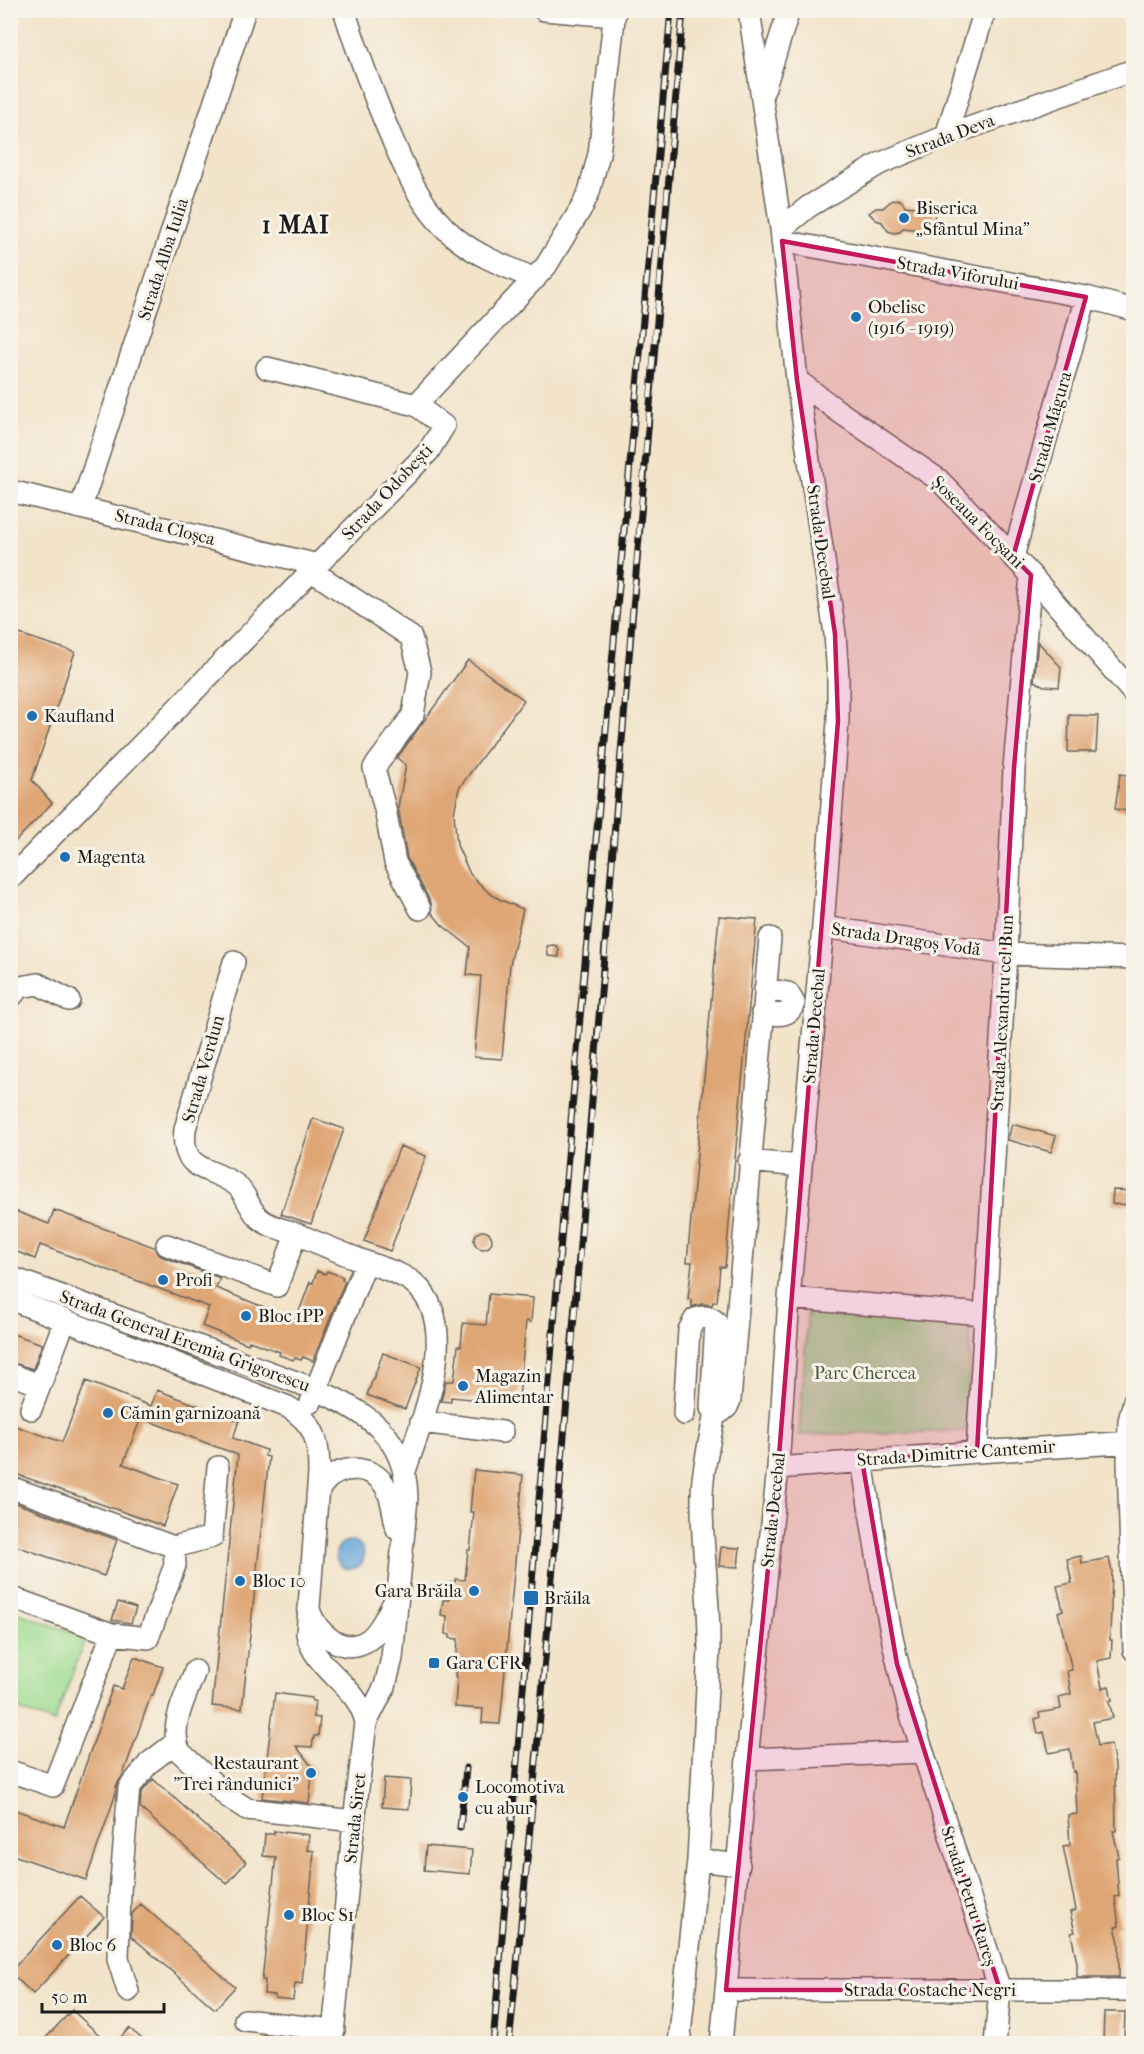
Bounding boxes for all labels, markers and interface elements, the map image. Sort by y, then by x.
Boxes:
street label: Strada Deva [903,110,998,163]
street label: Strada Alba Iulia [134,195,193,323]
place label: Biserica „Sfântul Mina" [916,198,1030,240]
district label: 1 MAI [262,211,330,239]
marker: Biserica „Sfântul Mina" [897,211,911,225]
street label: Strada Viforului [895,252,1021,295]
place label: Obelisc (1916 - 1919) [868,297,954,339]
marker: Obelisc (1916 - 1919) [849,310,863,324]
street label: Strada Măgura [1025,369,1077,485]
street label: Strada Odobești [338,440,438,545]
street label: Șoseaua Focșani [927,472,1029,573]
street label: Strada Decebal [802,483,839,601]
street label: Strada Cloșca [113,505,218,550]
place label: Kaufland [44,706,115,727]
marker: Kaufland [25,709,39,723]
place label: Magenta [77,847,146,868]
marker: Magenta [58,850,72,864]
street label: Strada Alexandru cel Bun [987,914,1018,1112]
street label: Strada Dragoș Vodă [830,919,983,960]
street label: Strada Decebal [799,967,830,1085]
street label: Strada Verdun [178,1012,229,1125]
place label: Profi [175,1270,213,1291]
marker: Profi [156,1273,170,1287]
street label: Strada General Eremia Grigorescu [57,1286,313,1397]
place label: Bloc 1PP [258,1306,324,1327]
marker: Bloc 1PP [239,1309,253,1323]
park label: Parc Chercea [814,1363,917,1384]
place label: Magazin Alimentar [474,1366,554,1408]
marker: Magazin Alimentar [456,1379,470,1393]
place label: Cămin garnizoană [120,1403,261,1424]
marker: Cămin garnizoană [101,1406,115,1420]
street label: Strada Dimitrie Cantemir [856,1436,1056,1471]
street label: Strada Decebal [757,1451,790,1569]
place label: Bloc 10 [252,1571,306,1592]
marker: Bloc 10 [233,1574,247,1588]
place label: Gara Brăila [375,1581,463,1602]
marker: Gara Brăila [467,1584,481,1598]
place label: Brăila [544,1588,591,1609]
marker: Brăila [522,1589,540,1607]
place label: Gara CFR [446,1653,523,1674]
marker: Gara CFR [427,1656,441,1670]
place label: Restaurant "Trei rândunici" [173,1753,300,1795]
marker: Restaurant "Trei rândunici" [304,1766,318,1780]
street label: Strada Siret [340,1771,371,1864]
place label: Locomotiva cu abur [475,1777,565,1819]
marker: Locomotiva cu abur [456,1790,470,1804]
street label: Strada Petru Rareș [936,1823,1001,1969]
place label: Bloc S1 [301,1905,354,1926]
marker: Bloc S1 [282,1908,296,1922]
place label: Bloc 6 [69,1935,116,1956]
marker: Bloc 6 [50,1938,64,1952]
scale bar [42,1976,164,2014]
street label: Strada Costache Negri [844,1980,1017,2001]
text: 50 m [51,1987,88,2008]

